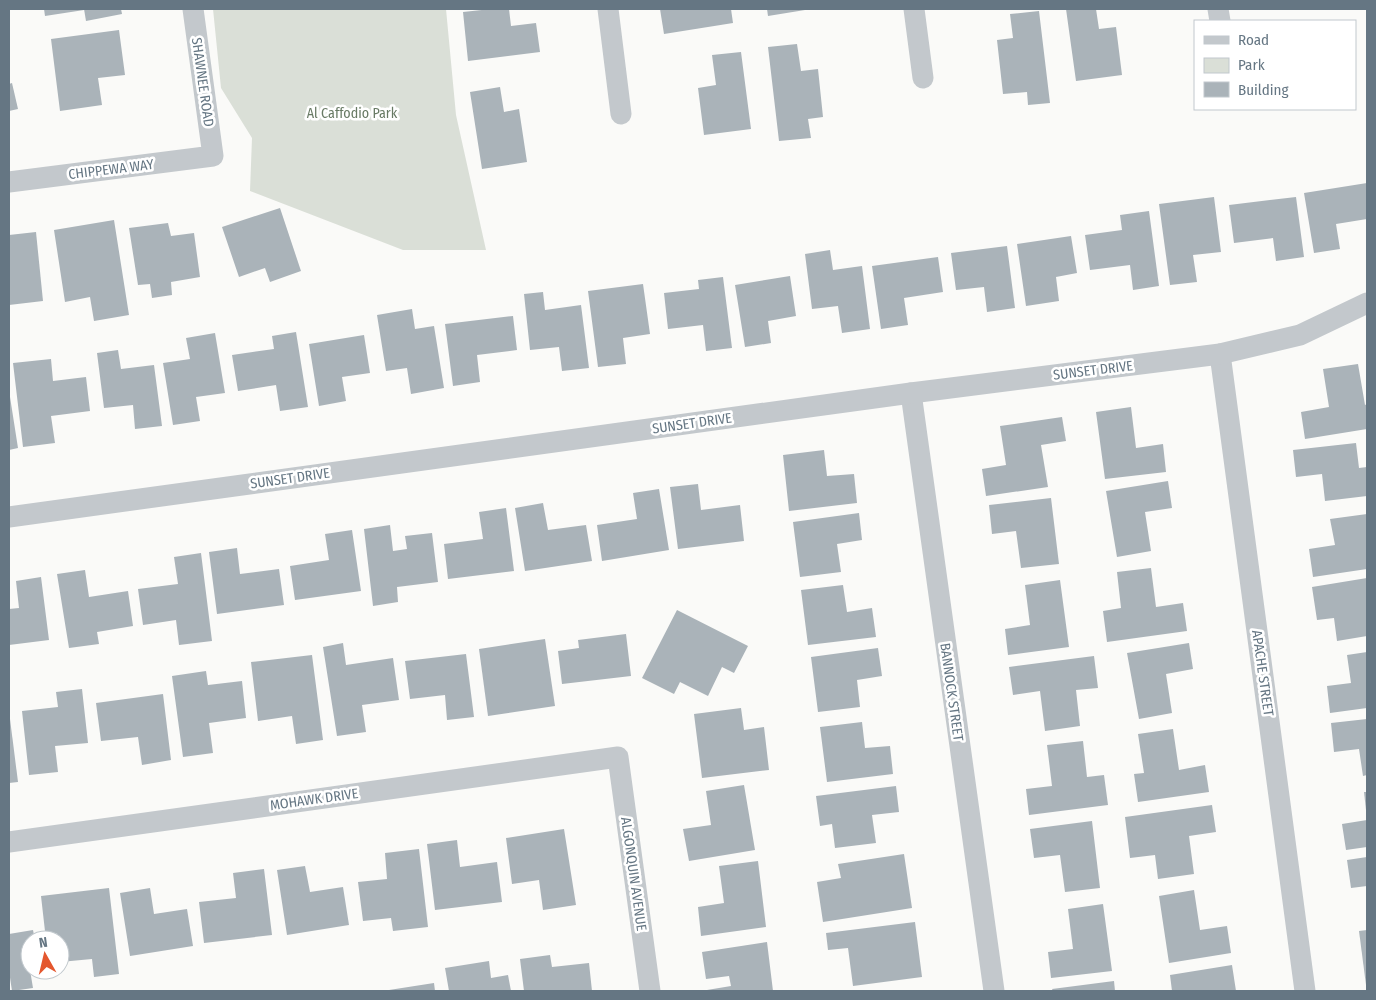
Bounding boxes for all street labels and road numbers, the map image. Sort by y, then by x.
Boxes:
street label: SHAWNEE ROAD [188,36,217,128]
street label: CHIPPEWA WAY [67,156,155,183]
street label: SUNSET DRIVE [1052,357,1134,384]
street label: SUNSET DRIVE [651,409,733,437]
street label: SUNSET DRIVE [249,464,331,492]
street label: APACHE STREET [1248,629,1277,718]
street label: BANNOCK STREET [936,642,967,743]
street label: MOHAWK DRIVE [269,785,360,814]
street label: ALGONQUIN AVENUE [617,816,650,933]

